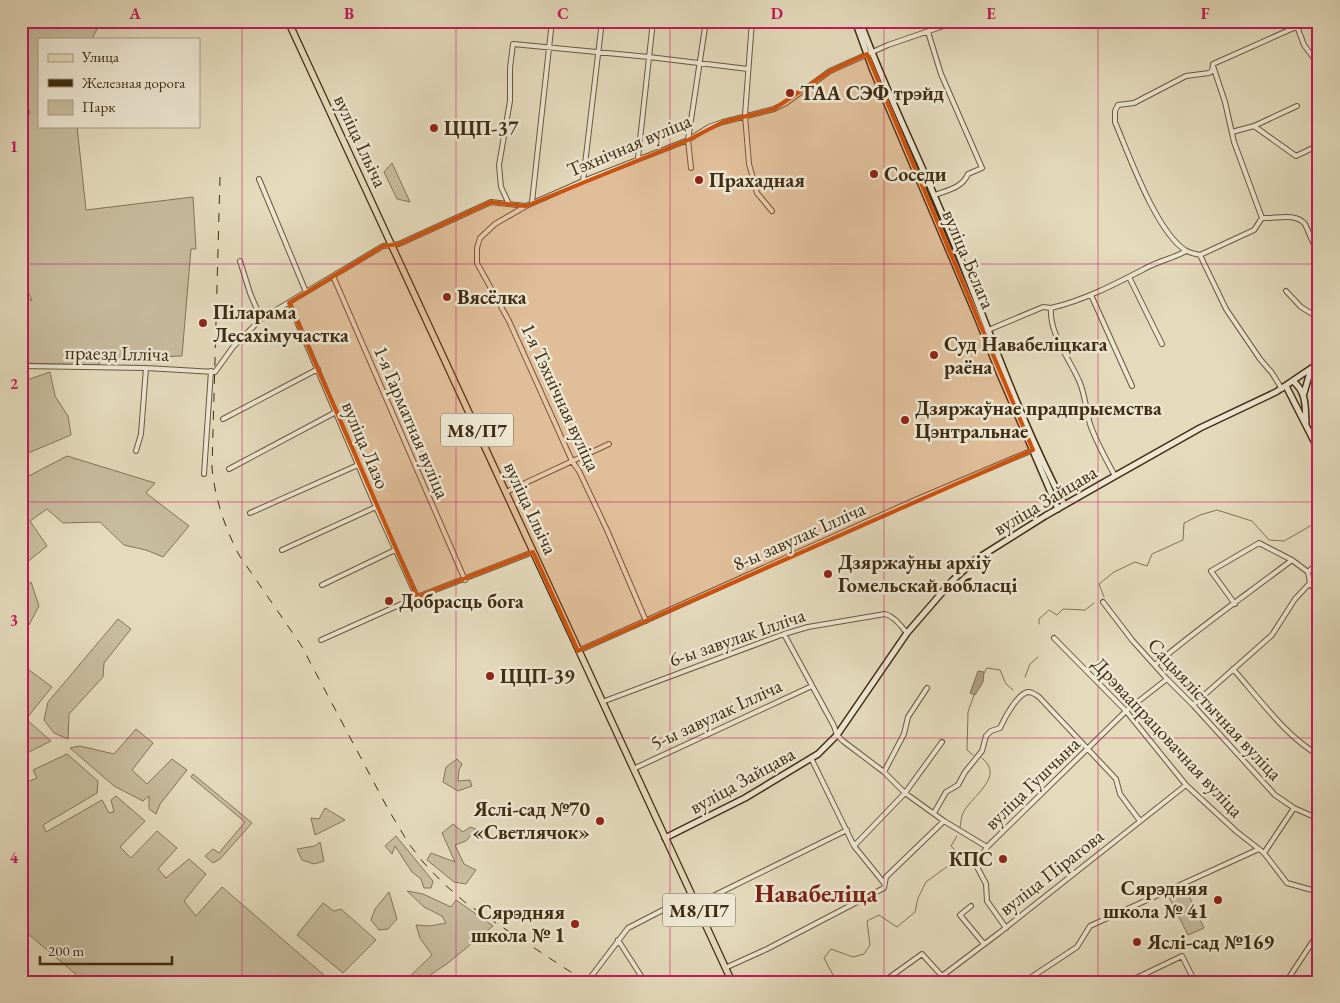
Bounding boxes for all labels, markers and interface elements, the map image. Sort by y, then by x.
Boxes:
text: A [128,3,141,24]
text: B [344,3,354,24]
text: C [557,3,569,24]
text: D [771,3,783,24]
text: E [986,3,996,24]
text: F [1201,3,1210,24]
legend [38,38,200,128]
text: Улица [81,47,119,66]
text: Железная дорога [81,73,185,92]
place label: ТАА СЭФ трэйд [800,80,945,106]
marker: ТАА СЭФ трэйд [784,87,796,99]
street label: вуліца Ільіча [328,90,394,192]
text: Парк [82,97,115,116]
street label: Тэхнічная вуліца [563,107,695,183]
place label: ЦЦП-37 [444,115,519,141]
marker: ЦЦП-37 [428,122,440,134]
text: 1 [10,136,18,157]
place label: Соседи [884,161,947,187]
place label: Прахадная [709,167,805,193]
marker: Соседи [868,168,880,180]
marker: Прахадная [693,174,705,186]
street label: вуліца Белага [936,205,1002,313]
place label: Вясёлка [457,284,527,310]
marker: Вясёлка [441,291,453,303]
place label: Піларама Лесахімучастка [213,299,349,348]
marker: Піларама Лесахімучастка [197,317,209,329]
street label: 1-я Тэхнічная вуліца [515,319,607,475]
place label: Суд Навабеліцкага раёна [944,331,1108,380]
street label: праезд Ілліча [65,339,169,367]
street label: 1-я Гарматная вуліца [368,342,456,502]
marker: Суд Навабеліцкага раёна [928,349,940,361]
text: 2 [10,373,19,394]
place label: Дзяржаўнае прадпрыемства Цэнтральнае [915,395,1162,444]
street label: вуліца Лазо [336,397,396,493]
road number: М8/П7 [441,414,513,446]
marker: Дзяржаўнае прадпрыемства Цэнтральнае [899,414,911,426]
street label: вуліца Ільіча [498,457,564,559]
street label: вуліца Зайцава [988,459,1102,541]
street label: 8-ы завулак Ілліча [729,495,869,577]
place label: Дзяржаўны архіў Гомельскай вобласці [838,549,1018,598]
marker: Дзяржаўны архіў Гомельскай вобласці [822,568,834,580]
place label: Добрасць бога [399,588,524,614]
marker: Добрасць бога [383,595,395,607]
street label: 6-ы завулак Ілліча [665,602,809,672]
text: 3 [10,610,18,631]
street label: Сацыялістычная вуліца [1142,632,1288,786]
street label: Дрэваапрацовачная вуліца [1087,651,1249,823]
place label: ЦЦП-39 [500,663,575,689]
marker: ЦЦП-39 [484,670,496,682]
street label: 5-ы завулак Ілліча [646,672,786,756]
street label: вуліца Гушчына [979,731,1085,835]
street label: вуліца Зайцава [685,740,799,820]
place label: Яслі-сад №70 «Светлячок» [472,796,590,845]
marker: Яслі-сад №70 «Светлячок» [594,815,606,827]
street label: вуліца Пірагова [993,823,1109,921]
place label: КПС [949,846,993,872]
text: 4 [10,847,19,868]
marker: КПС [997,853,1009,865]
place label: Сярэдняя школа № 41 [1103,875,1208,924]
district label: Навабеліца [754,877,879,909]
road number: М8/П7 [663,894,735,926]
marker: Сярэдняя школа № 41 [1212,894,1224,906]
place label: Сярэдняя школа № 1 [471,899,565,948]
marker: Сярэдняя школа № 1 [569,918,581,930]
place label: Яслі-сад №169 [1146,929,1274,955]
scale bar [40,933,172,965]
marker: Яслі-сад №169 [1131,936,1143,948]
text: 200 m [48,941,85,960]

